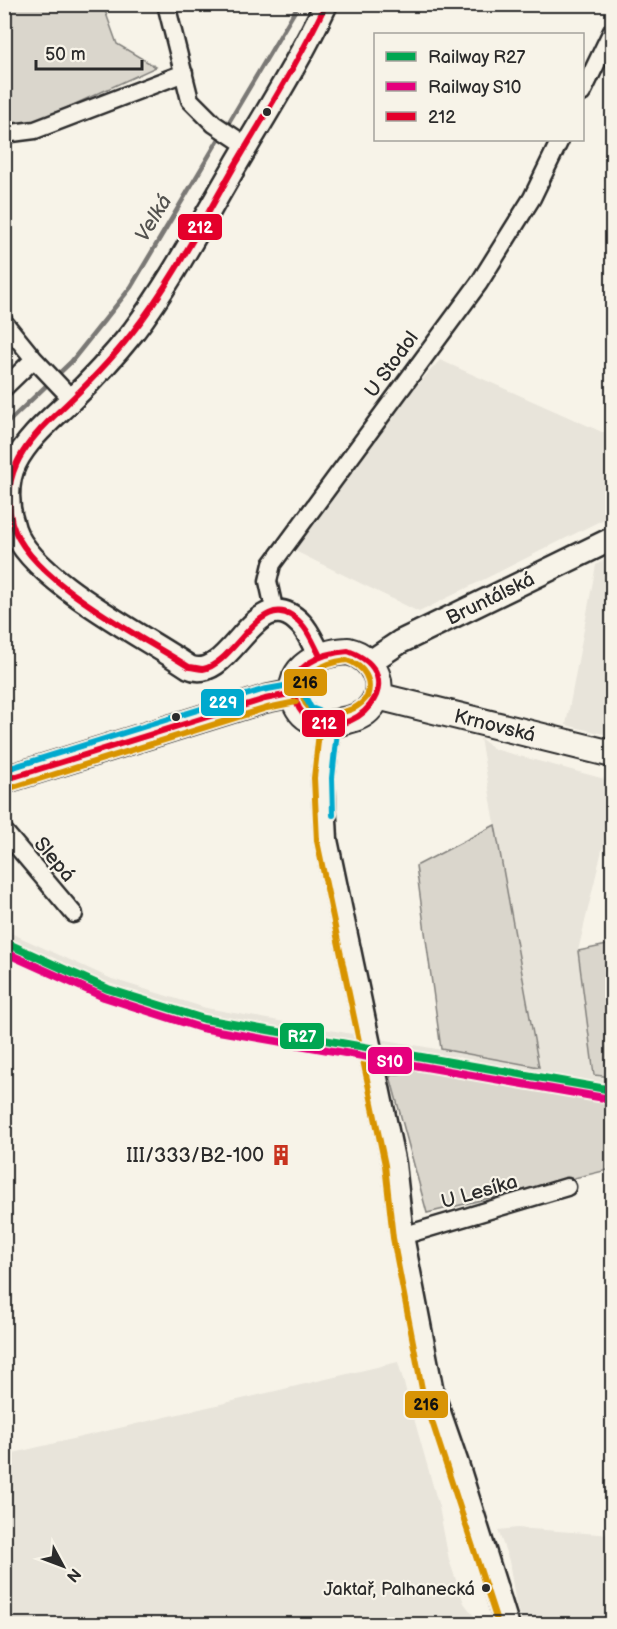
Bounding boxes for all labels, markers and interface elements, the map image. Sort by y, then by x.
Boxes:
scale bar [36,33,142,71]
legend [374,33,584,141]
text: 50 m [45,44,86,65]
text: Railway R27 [428,47,526,68]
text: Railway S10 [428,77,521,98]
unlabelled marker [261,106,273,118]
text: 212 [428,107,456,128]
water label: Velká [130,190,177,246]
line badge: 212 [177,213,223,241]
text: 212 [187,219,213,238]
street label: U Stodol [360,327,424,402]
street label: Bruntálská [442,567,539,631]
line badge: 216 [283,668,328,697]
text: 216 [292,674,318,693]
line badge: 229 [200,688,245,717]
text: 229 [209,694,237,713]
street label: Krnovská [452,704,538,748]
line badge: 212 [301,709,346,738]
unlabelled marker [170,711,182,723]
text: 212 [311,715,337,734]
street label: Slepá [29,832,80,887]
line badge: R27 [279,1022,325,1050]
text: R27 [288,1028,317,1047]
line badge: S10 [367,1046,413,1075]
text: S10 [377,1053,403,1072]
building icon: III/333/B2-100 [269,1143,293,1167]
place label: III/333/B2-100 [126,1144,264,1168]
street label: U Lesíka [438,1170,520,1214]
line badge: 216 [404,1390,449,1419]
text: 216 [413,1396,439,1415]
north arrow [33,1536,93,1596]
text: N [62,1564,84,1586]
place label: Jaktař, Palhanecká [323,1579,475,1600]
marker: Jaktař, Palhanecká [480,1582,492,1594]

